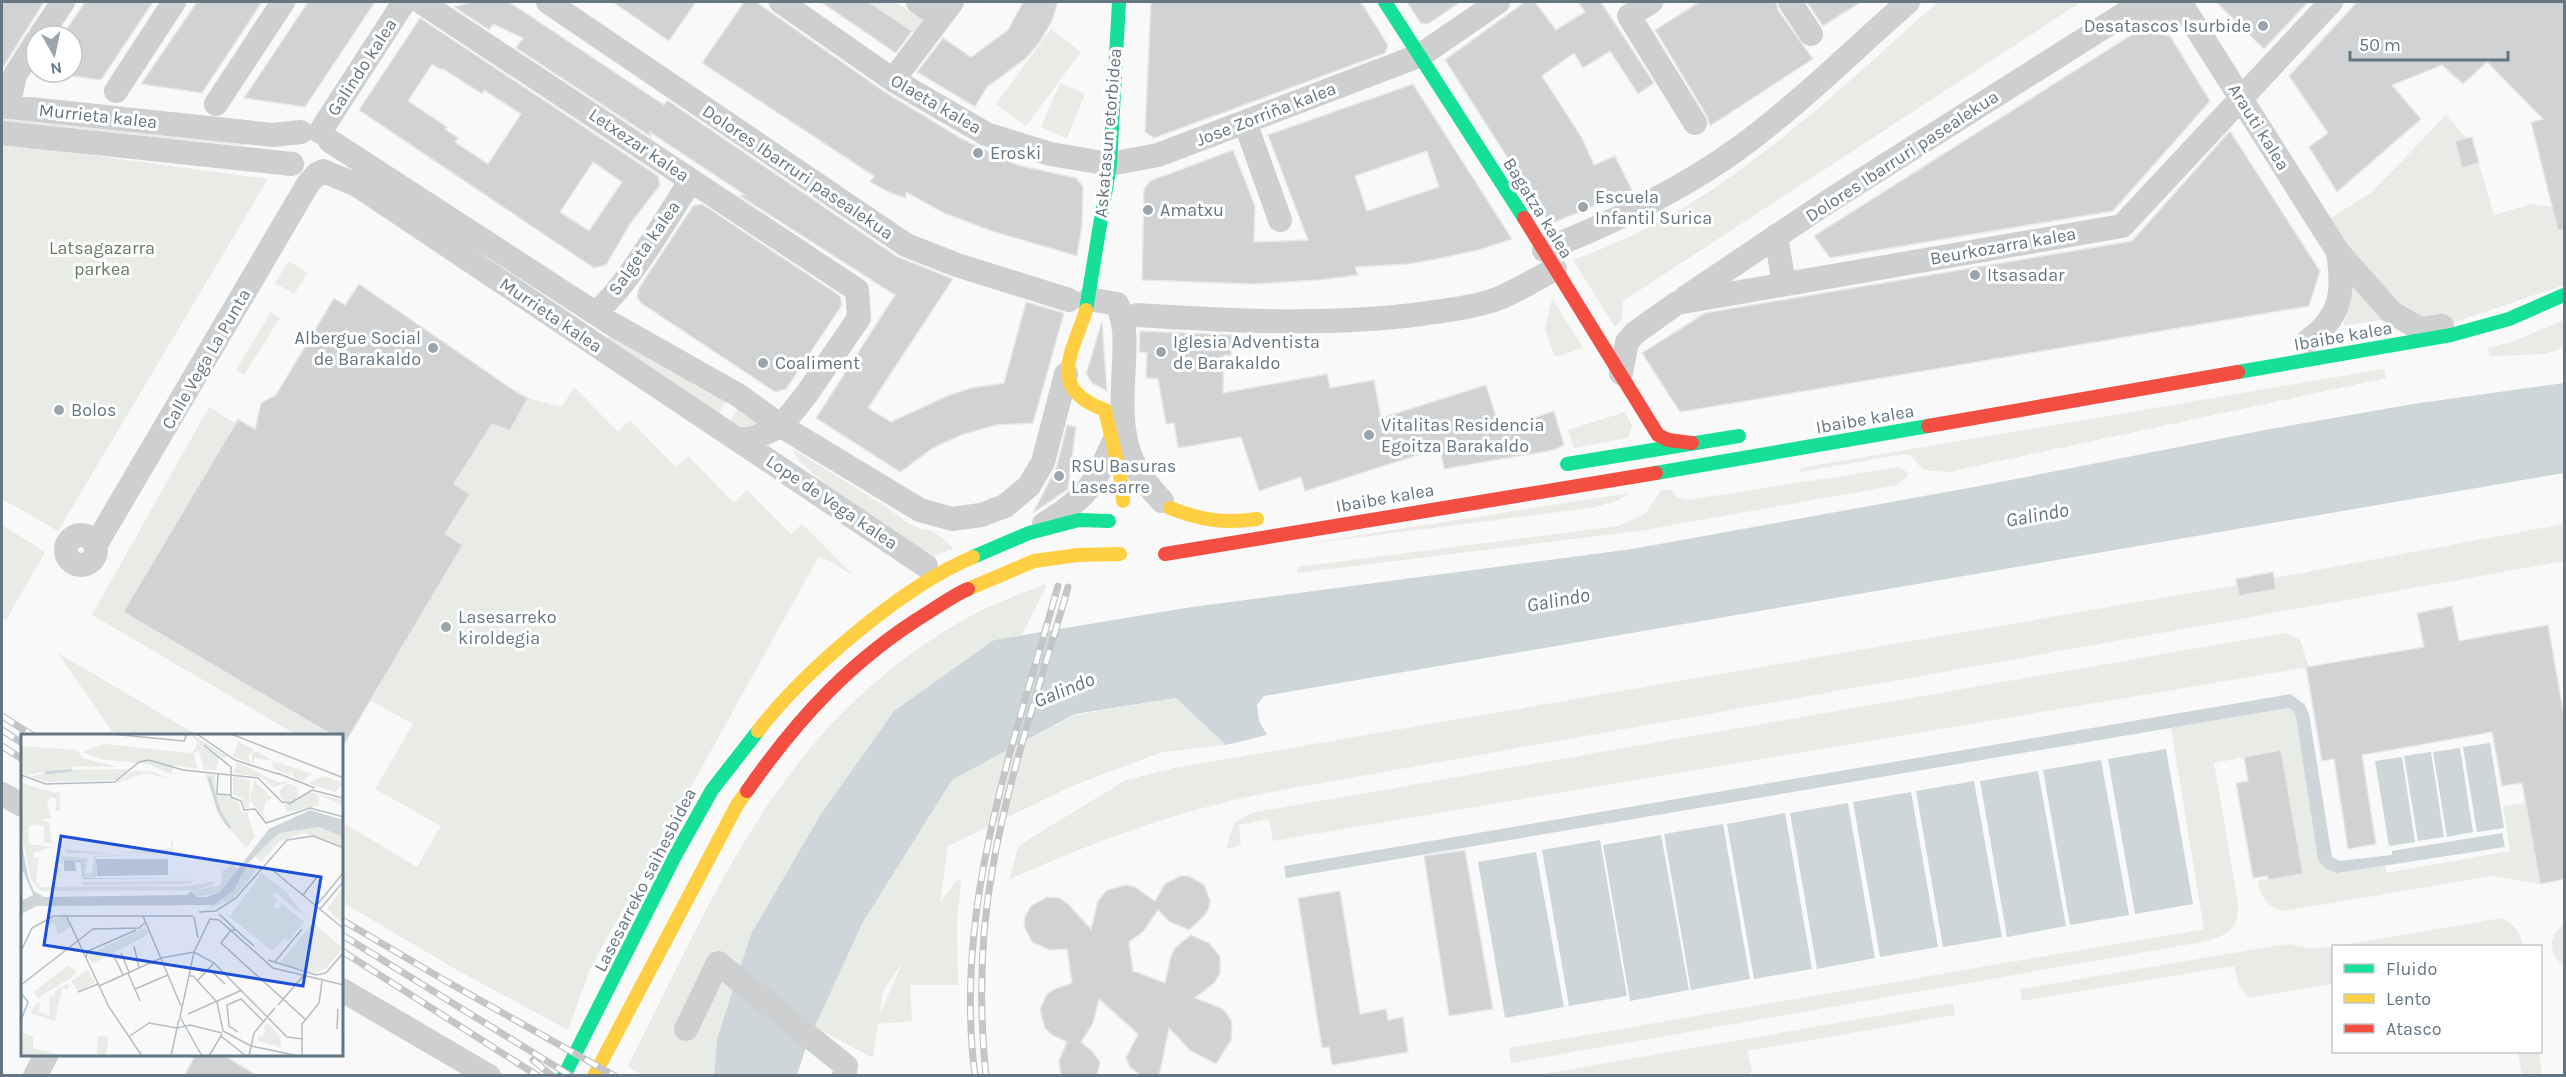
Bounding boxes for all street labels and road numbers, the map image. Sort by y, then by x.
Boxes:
street label: Galindo kalea [322,14,402,120]
street label: Askatasun etorbidea [1090,47,1126,219]
street label: Olaeta kalea [887,69,985,139]
street label: Jose Zorriña kalea [1193,77,1339,151]
street label: Arauti kalea [2224,79,2294,175]
street label: Dolores Ibarruri pasealekua [1801,85,2003,227]
street label: Murrieta kalea [38,99,158,133]
street label: Dolores Ibarruri pasealekua [698,100,898,244]
street label: Letxezar kalea [585,103,693,187]
street label: Bagatza kalea [1498,153,1578,263]
street label: Salgeta kalea [603,196,685,300]
street label: Beurkozarra kalea [1928,222,2078,270]
street label: Murrieta kalea [496,273,606,357]
street label: Calle Vega La Punta [157,285,255,433]
street label: Ibaibe kalea [2292,317,2394,355]
street label: Ibaibe kalea [1814,400,1916,438]
street label: Lope de Vega kalea [762,450,902,554]
street label: Ibaibe kalea [1334,479,1436,517]
street label: Lasesarreko saihesbidea [589,785,701,975]

